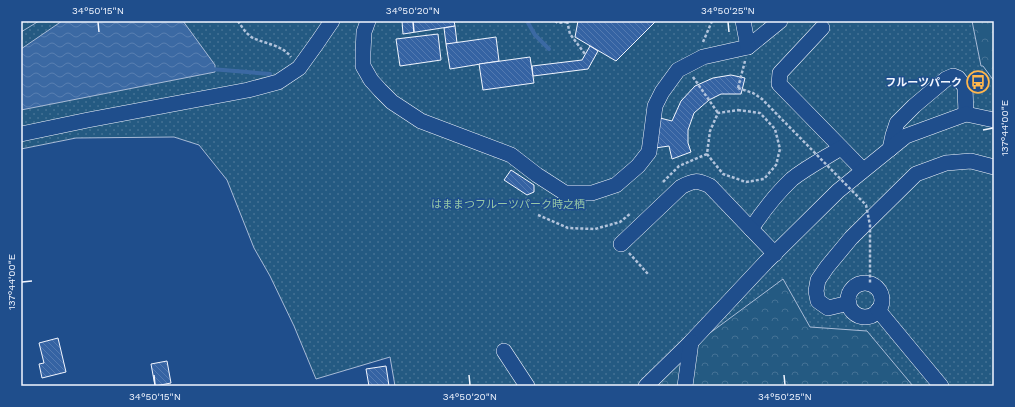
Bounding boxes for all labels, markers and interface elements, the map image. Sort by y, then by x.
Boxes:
text: 34°50'15"N [72,5,124,16]
text: 34°50'20"N [386,5,440,16]
text: 34°50'25"N [701,5,755,16]
bus stop icon: フルーツパーク [965,69,991,95]
place label: フルーツパーク [885,76,962,89]
text: 137°44'00"E [999,100,1010,156]
park label: はままつフルーツパーク時之栖 [431,198,585,211]
text: 137°44'00"E [6,254,17,310]
text: 34°50'15"N [129,391,181,402]
text: 34°50'20"N [443,391,497,402]
text: 34°50'25"N [758,391,812,402]

